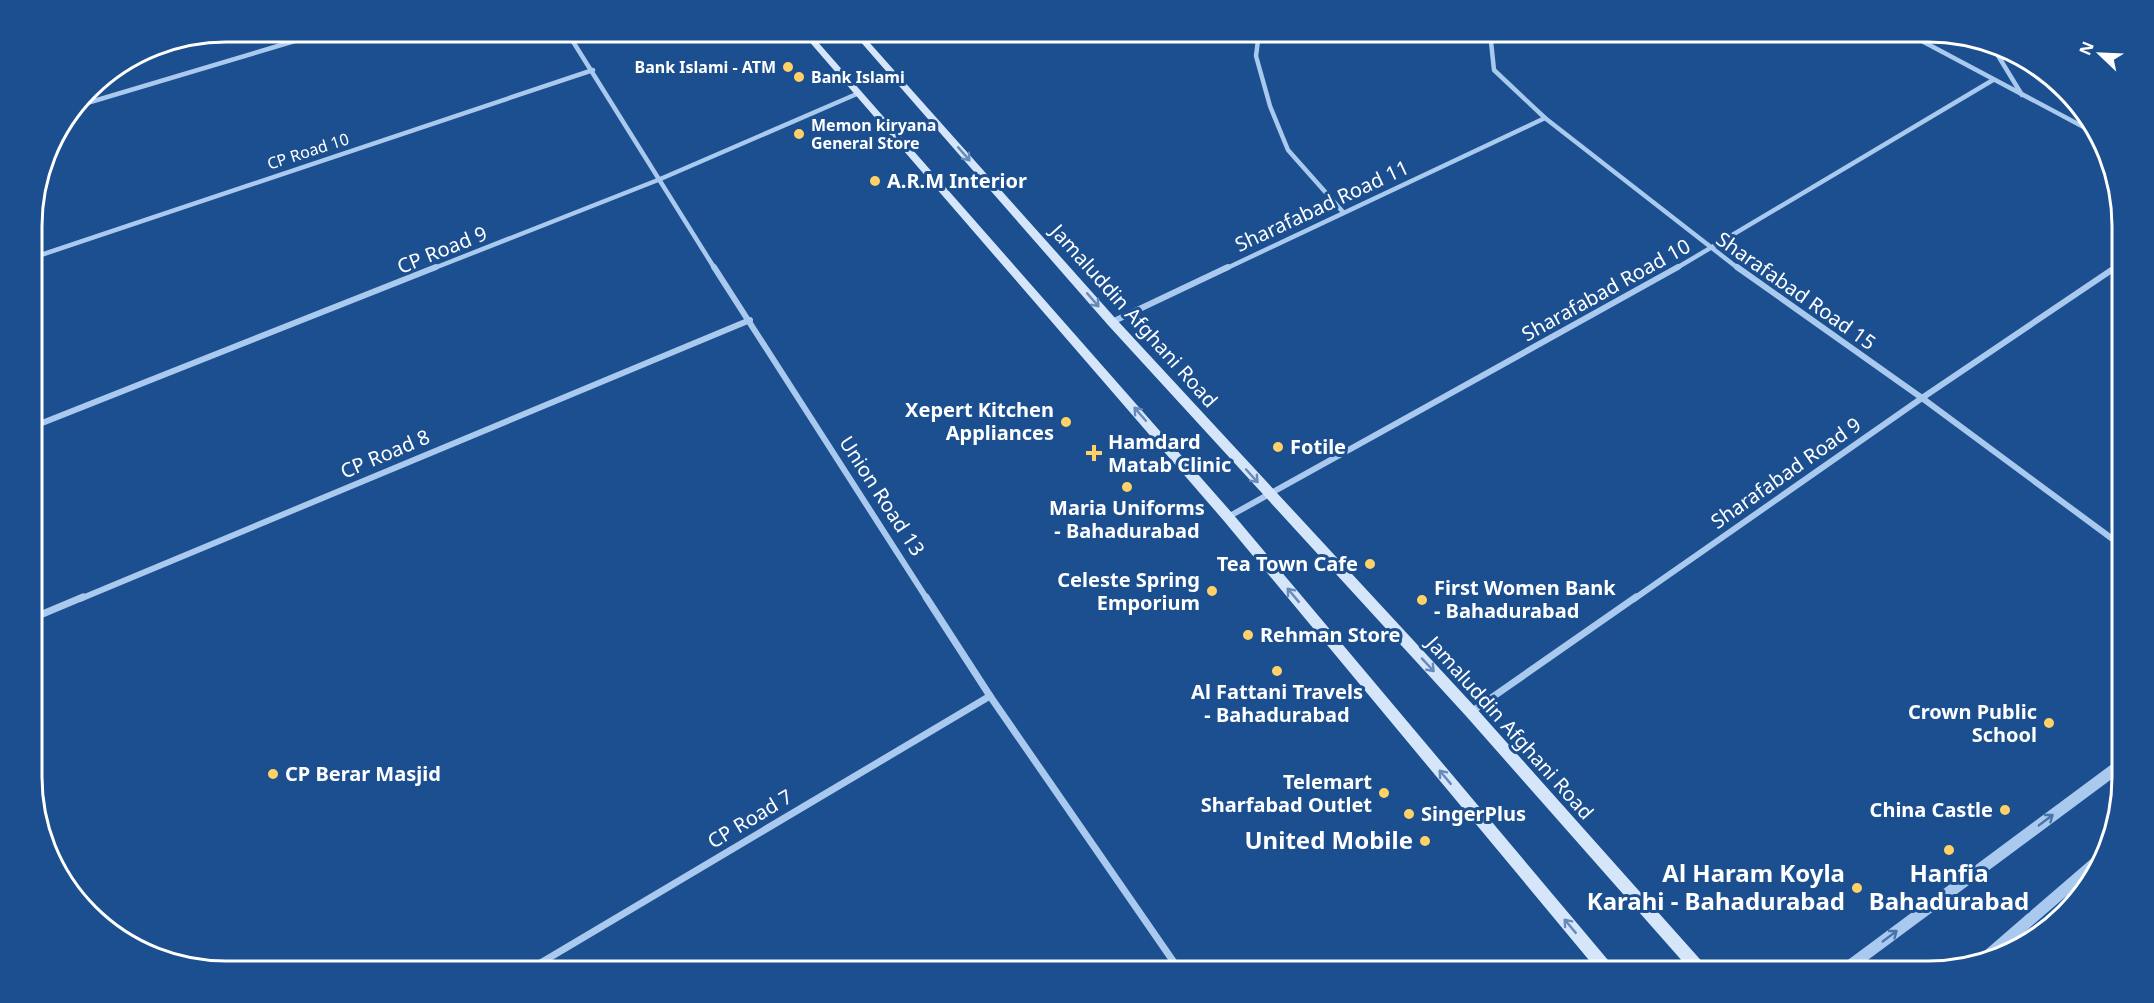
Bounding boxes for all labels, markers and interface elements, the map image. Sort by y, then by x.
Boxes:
north arrow [2070,24,2130,84]
text: N [2074,38,2099,58]
place label: Bank Islami - ATM [635,56,776,78]
marker: Bank Islami - ATM [781,60,795,74]
place label: Bank Islami [811,66,905,88]
marker: Bank Islami [792,70,806,84]
place label: Memon kiryana General Store [811,114,936,154]
street label: CP Road 10 [264,127,352,175]
marker: Memon kiryana General Store [792,127,806,141]
one-way arrow [957,146,971,161]
street label: Sharafabad Road 11 [1230,153,1413,258]
place label: A.R.M Interior [887,167,1027,194]
marker: A.R.M Interior [868,174,882,188]
street label: Jamaluddin Afghani Road [1043,217,1224,413]
street label: CP Road 9 [393,219,491,280]
street label: Sharafabad Road 15 [1711,225,1881,356]
street label: Sharafabad Road 10 [1517,232,1695,347]
one-way arrow [1086,292,1100,307]
place label: Xepert Kitchen Appliances [905,396,1054,446]
one-way arrow [1133,407,1147,422]
street label: Sharafabad Road 9 [1705,411,1866,535]
marker: Xepert Kitchen Appliances [1059,415,1073,429]
street label: CP Road 8 [336,423,434,484]
place label: Hamdard Matab Clinic [1108,428,1231,478]
street label: Union Road 13 [834,431,931,561]
place label: Fotile [1290,433,1346,460]
marker: Fotile [1271,440,1285,454]
marker: Hamdard Matab Clinic [1085,444,1103,462]
one-way arrow [1245,468,1259,483]
marker: Maria Uniforms - Bahadurabad [1120,480,1134,494]
place label: Maria Uniforms - Bahadurabad [1049,494,1205,544]
place label: Tea Town Cafe [1217,550,1358,577]
marker: Tea Town Cafe [1363,557,1377,571]
place label: Celeste Spring Emporium [1057,566,1200,616]
place label: First Women Bank - Bahadurabad [1434,574,1616,624]
marker: Celeste Spring Emporium [1205,584,1219,598]
one-way arrow [1287,587,1300,603]
marker: First Women Bank - Bahadurabad [1415,593,1429,607]
place label: Rehman Store [1260,621,1400,648]
marker: Rehman Store [1241,628,1255,642]
street label: Jamaluddin Afghani Road [1419,629,1600,825]
one-way arrow [1421,657,1435,672]
marker: Al Fattani Travels - Bahadurabad [1270,664,1284,678]
place label: Al Fattani Travels - Bahadurabad [1191,678,1363,728]
place label: Crown Public School [1908,698,2037,748]
marker: Crown Public School [2042,716,2056,730]
place label: CP Berar Masjid [285,760,441,787]
marker: CP Berar Masjid [266,767,280,781]
place label: Telemart Sharfabad Outlet [1201,768,1372,818]
one-way arrow [1439,769,1452,785]
street label: CP Road 7 [702,783,797,855]
marker: Telemart Sharfabad Outlet [1377,786,1391,800]
place label: China Castle [1870,796,1993,823]
place label: SingerPlus [1421,800,1526,827]
marker: China Castle [1998,803,2012,817]
marker: SingerPlus [1402,807,1416,821]
one-way arrow [2038,814,2054,826]
place label: United Mobile [1244,823,1413,856]
marker: United Mobile [1418,834,1432,848]
marker: Hanfia Bahadurabad [1942,843,1956,857]
place label: Al Haram Koyla Karahi - Bahadurabad [1587,856,1845,917]
place label: Hanfia Bahadurabad [1869,856,2029,917]
marker: Al Haram Koyla Karahi - Bahadurabad [1850,881,1864,895]
one-way arrow [1563,919,1577,934]
one-way arrow [1881,930,1897,943]

